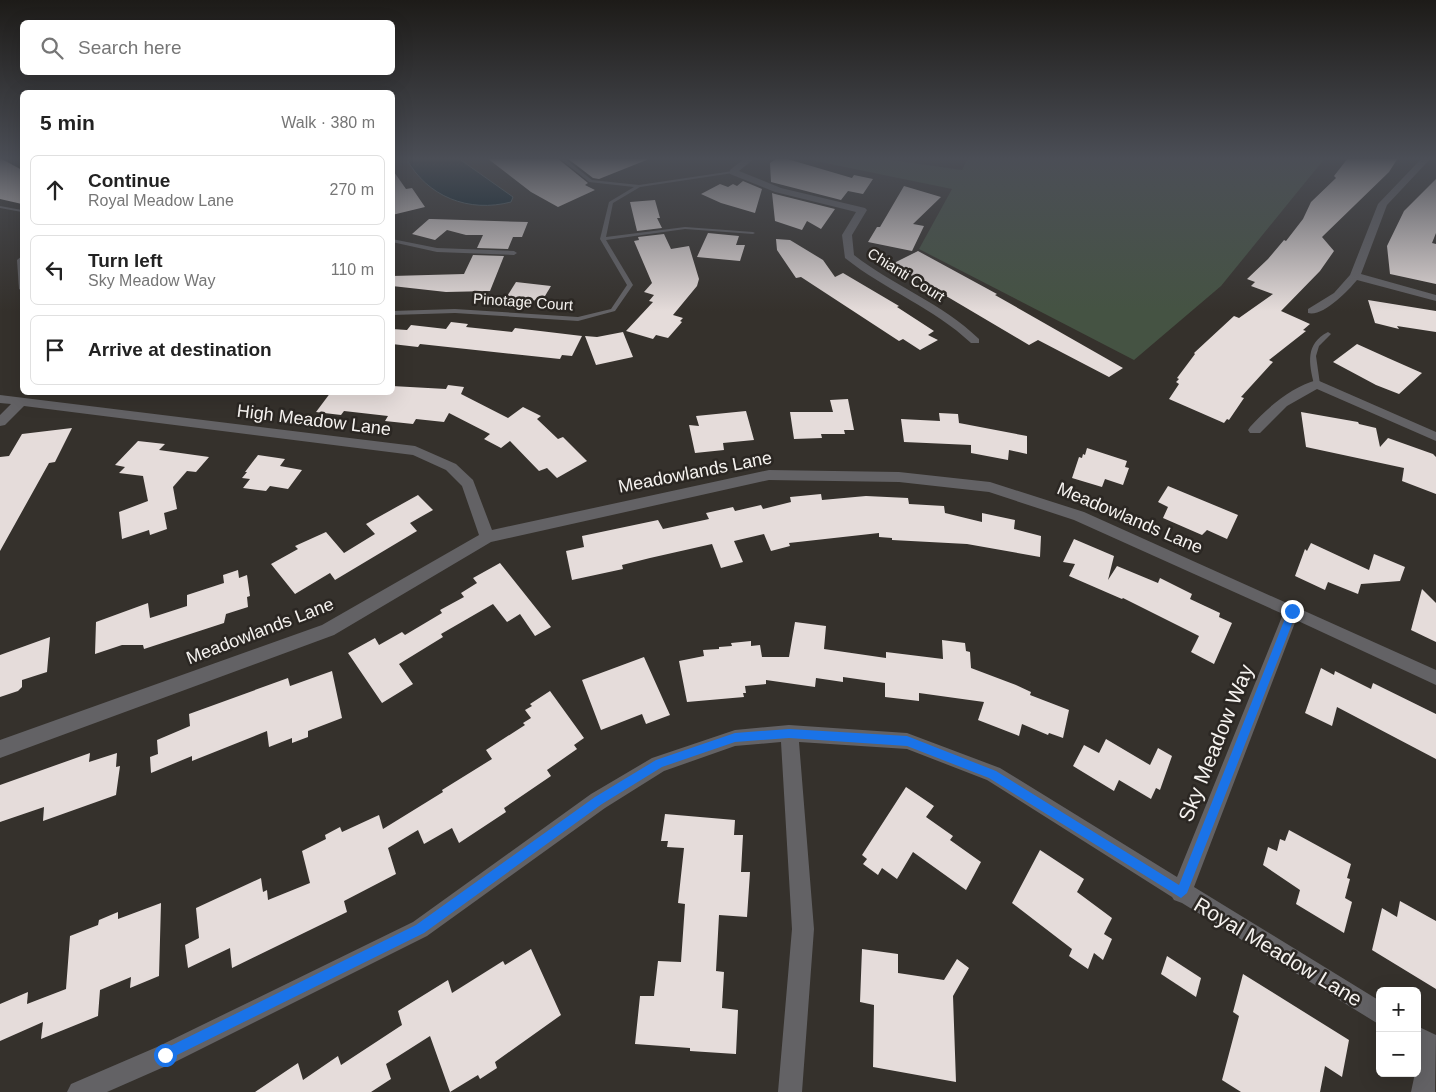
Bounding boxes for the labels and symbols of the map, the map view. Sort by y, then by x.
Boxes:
street label: Chianti Court [865,244,949,305]
street label: Pinotage Court [473,290,574,314]
street label: High Meadow Lane [236,401,392,439]
street label: Meadowlands Lane [616,447,774,497]
street label: Meadowlands Lane [1054,478,1206,558]
street label: Meadowlands Lane [184,594,336,668]
route end [1281,600,1304,623]
street label: Sky Meadow Way [1174,660,1258,825]
street label: Royal Meadow Lane [1190,892,1366,1011]
route start [154,1044,177,1067]

